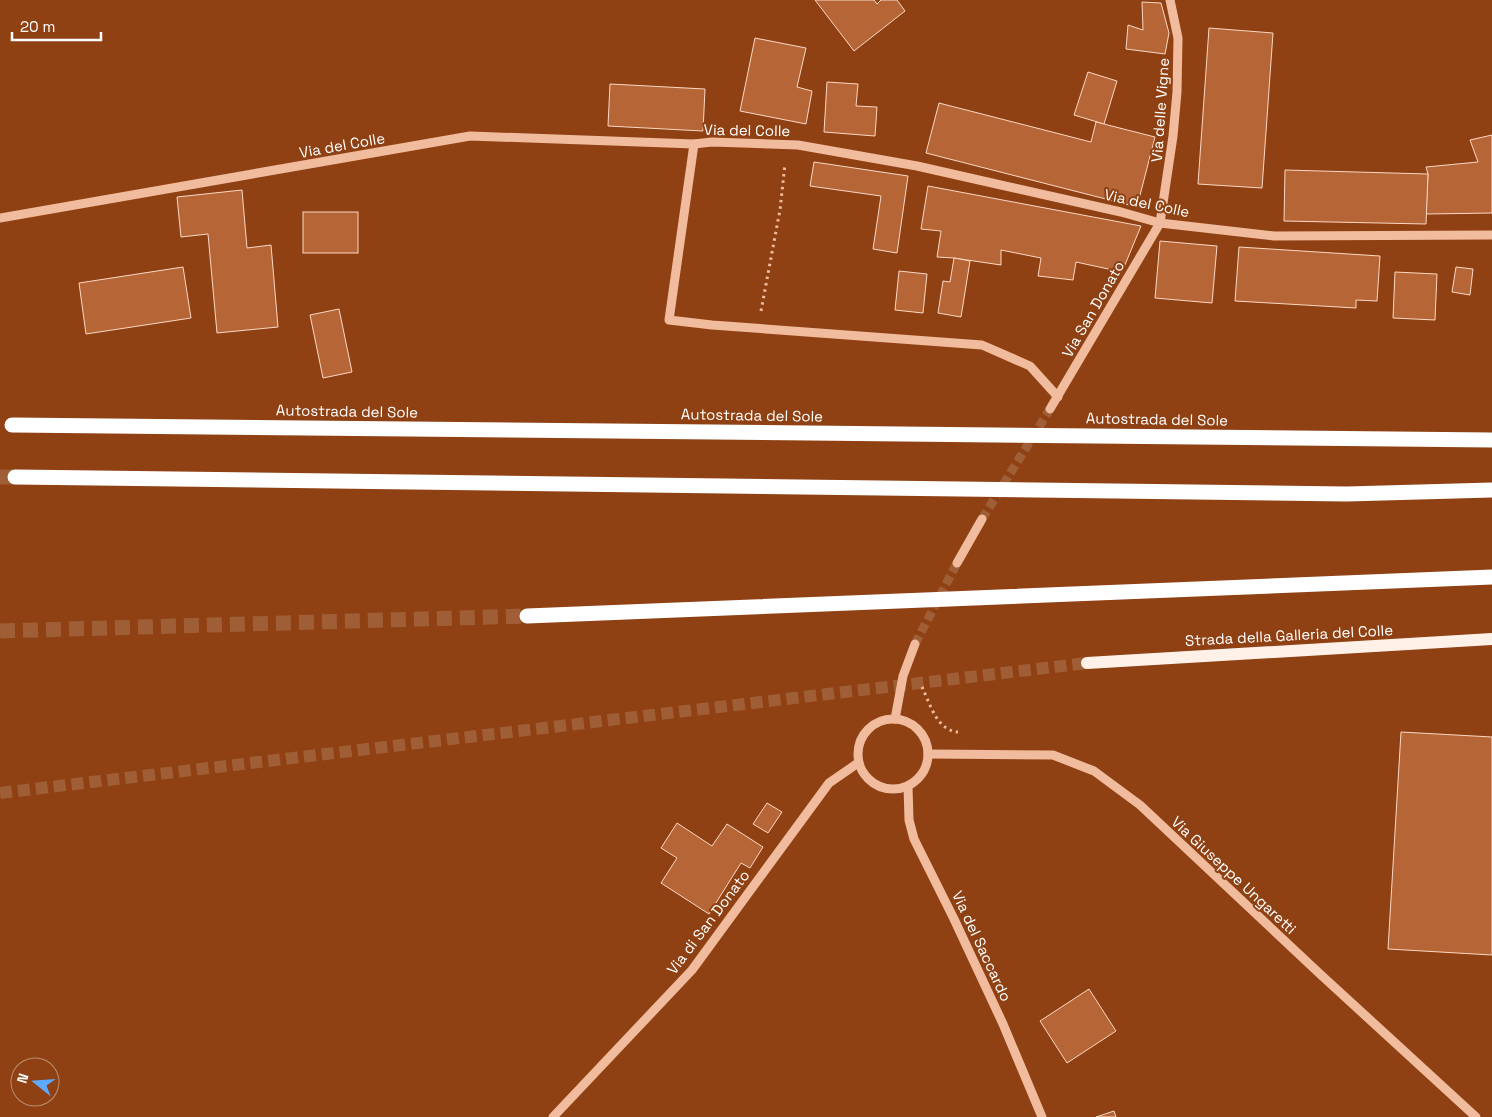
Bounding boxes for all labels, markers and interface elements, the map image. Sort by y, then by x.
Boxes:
scale bar [12,10,101,42]
text: 20 m [20,17,55,36]
street label: Via delle Vigne [1147,57,1173,163]
street label: Via del Colle [704,120,791,140]
street label: Via del Colle [298,128,386,162]
street label: Via del Colle [1103,185,1191,221]
street label: Via San Donato [1058,257,1128,361]
street label: Autostrada del Sole [276,400,418,422]
street label: Autostrada del Sole [681,404,823,426]
street label: Autostrada del Sole [1086,408,1228,430]
street label: Strada della Galleria del Colle [1185,620,1394,650]
street label: Via Giuseppe Ungaretti [1167,812,1301,938]
street label: Via di San Donato [663,866,753,978]
street label: Via del Saccardo [948,888,1016,1004]
north arrow [10,1057,60,1107]
text: N [13,1071,33,1085]

